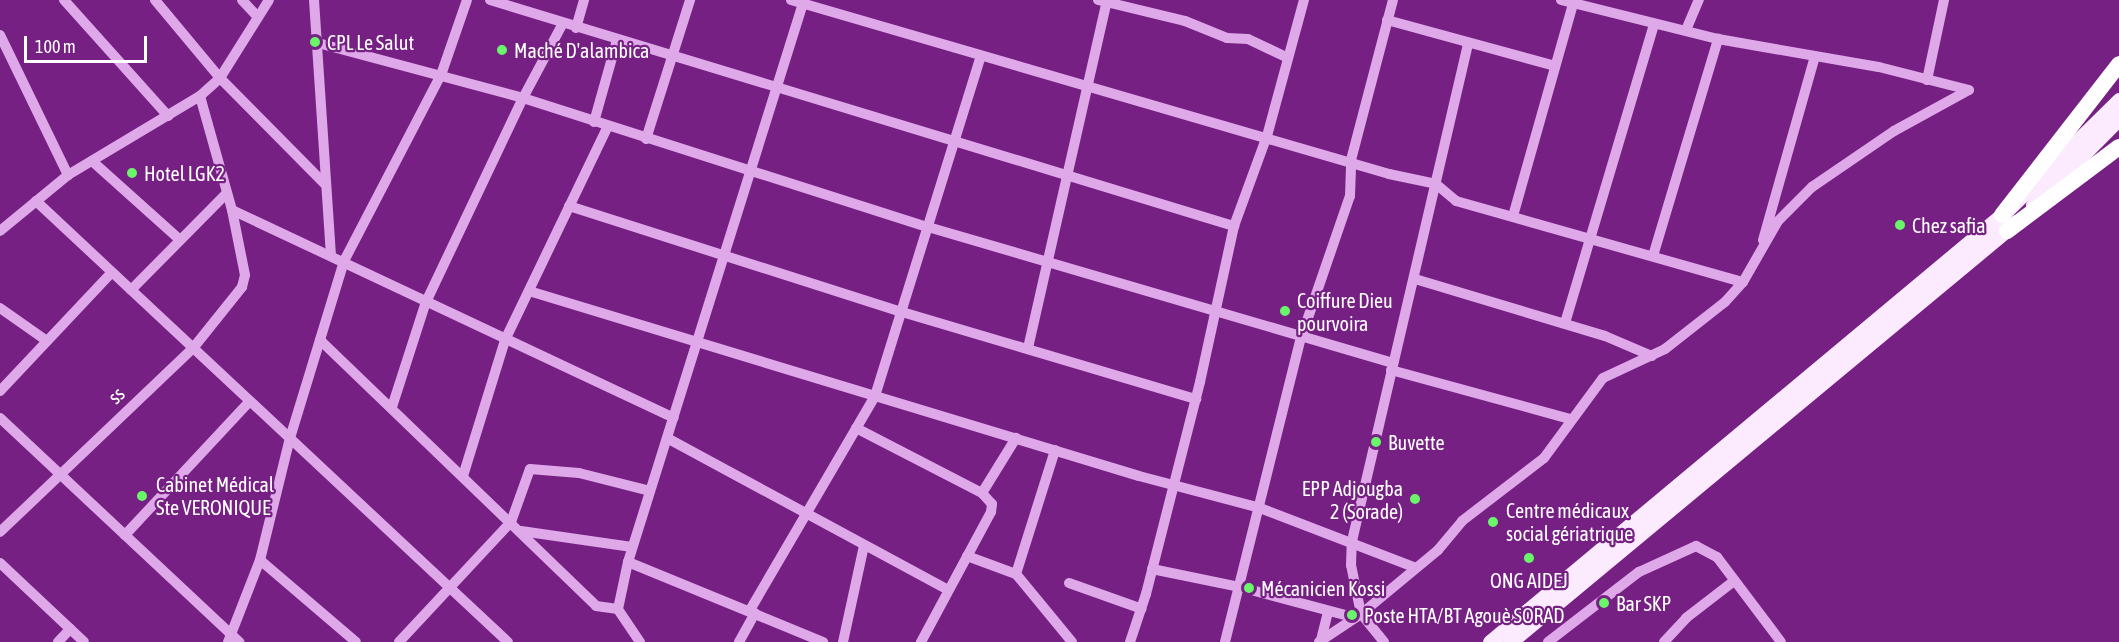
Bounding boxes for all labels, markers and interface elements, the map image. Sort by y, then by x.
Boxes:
scale bar [27,24,150,62]
place label: CPL Le Salut [327,30,414,54]
marker: CPL Le Salut [308,35,322,49]
text: 100 m [35,36,76,57]
place label: Maché D'alambica [514,38,649,62]
marker: Maché D'alambica [495,43,509,57]
place label: Hotel LGK2 [144,161,225,185]
marker: Hotel LGK2 [125,166,139,180]
place label: Chez safia [1912,213,1985,237]
marker: Chez safia [1893,218,1907,232]
place label: Coiffure Dieu pourvoira [1297,288,1393,335]
marker: Coiffure Dieu pourvoira [1278,304,1292,318]
street label: ss [103,381,129,409]
place label: Buvette [1388,430,1445,454]
marker: Buvette [1369,435,1383,449]
place label: Cabinet Médical Ste VERONIQUE [156,472,274,519]
place label: EPP Adjougba 2 (Sorade) [1302,476,1403,523]
marker: Cabinet Médical Ste VERONIQUE [133,487,151,505]
marker: EPP Adjougba 2 (Sorade) [1408,492,1422,506]
place label: Centre médicaux social gériatrique [1506,498,1633,545]
marker: Centre médicaux social gériatrique [1484,513,1502,531]
marker: ONG AIDEJ [1522,551,1536,565]
place label: ONG AIDEJ [1490,568,1568,592]
place label: Mécanicien Kossi [1261,576,1385,600]
marker: Mécanicien Kossi [1242,581,1256,595]
place label: Bar SKP [1616,591,1671,615]
marker: Bar SKP [1597,596,1611,610]
place label: Poste HTA/BT Agouè SORAD [1364,603,1565,627]
marker: Poste HTA/BT Agouè SORAD [1345,608,1359,622]

